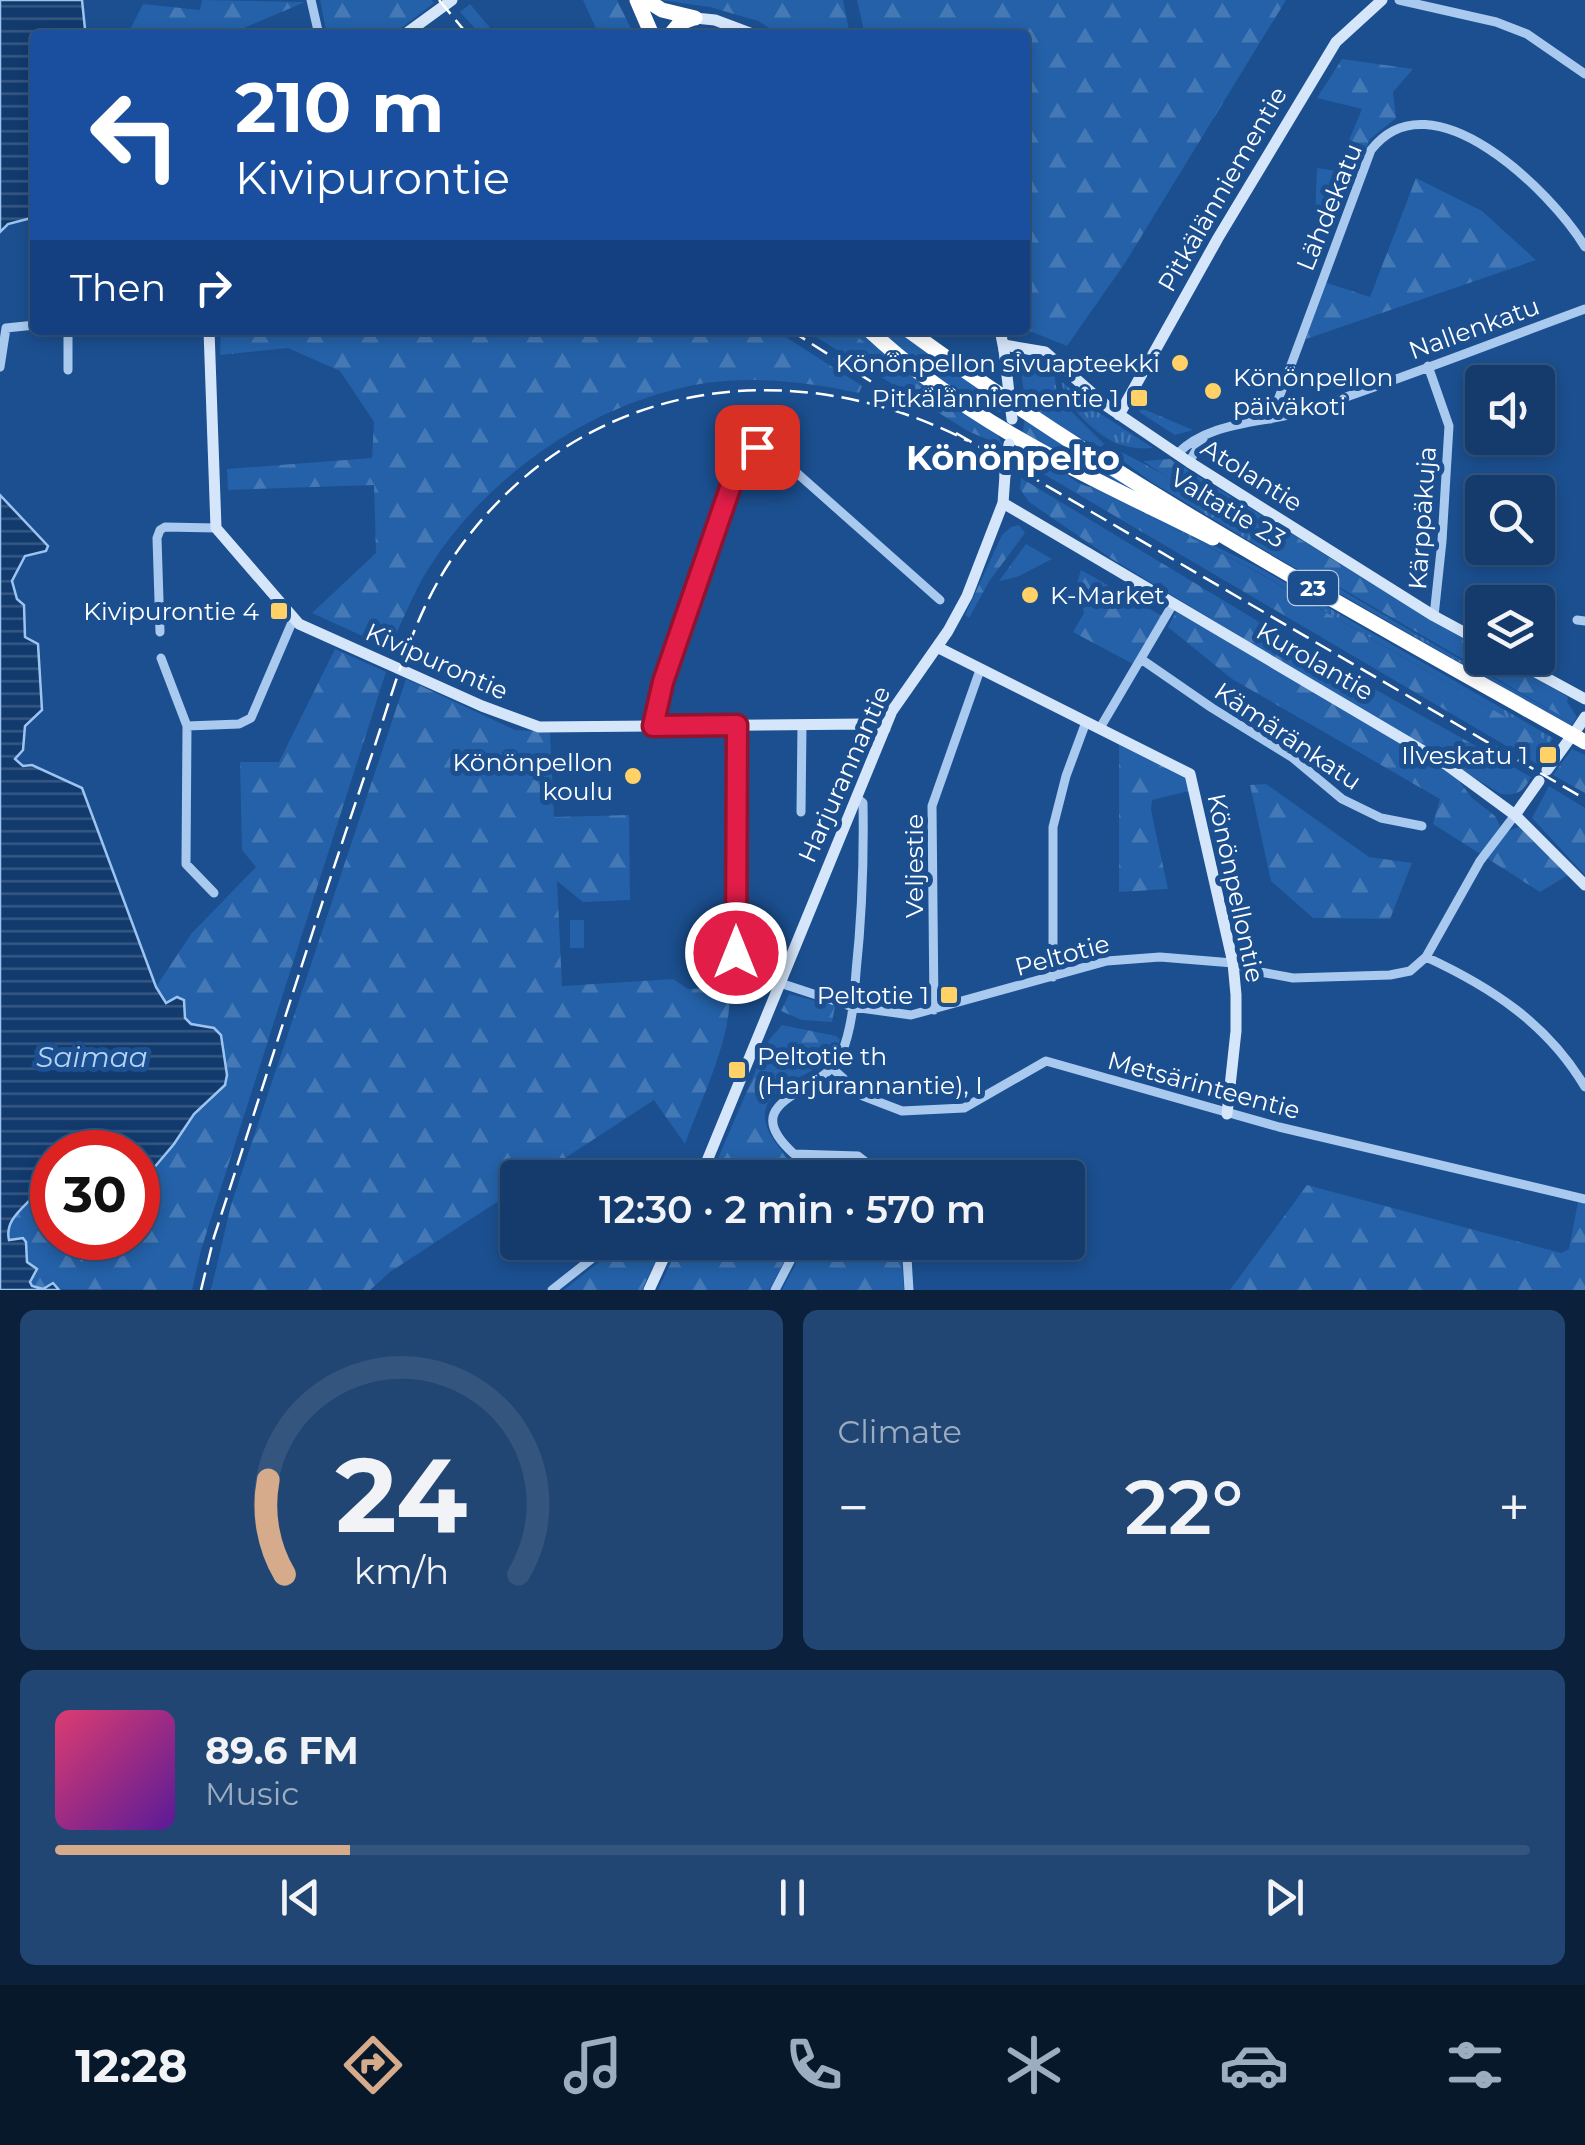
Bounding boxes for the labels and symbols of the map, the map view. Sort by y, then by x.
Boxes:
street label: Pitkälänniementie [1151,81,1293,297]
street label: Lähdekatu [1290,139,1368,275]
street label: Nallenkatu [1405,290,1543,366]
place label: Könönpellon sivuapteekki [836,348,1160,378]
marker: Könönpellon sivuapteekki [1169,352,1191,374]
place label: Könönpellon päiväkoti [1233,362,1393,421]
marker: Könönpellon päiväkoti [1202,380,1224,402]
place label: Pitkälänniementie 1 [872,383,1119,413]
marker: Pitkälänniementie 1 [1128,387,1150,409]
pin [715,405,800,490]
street label: Atolantie [1196,432,1308,518]
district label: Könönpelto [906,436,1120,479]
street label: Kärppäkuja [1402,445,1442,591]
street label: Valtatie 23 [1165,462,1291,554]
road number: 23 [1288,571,1338,605]
place label: K-Market [1050,580,1165,610]
marker: K-Market [1019,584,1041,606]
place label: Kivipurontie 4 [83,596,259,626]
marker: Kivipurontie 4 [268,600,290,622]
street label: Kivipurontie [361,616,513,706]
street label: Kurolantie [1251,616,1379,706]
street label: Kämäränkatu [1209,676,1367,796]
street label: Harjurannantie [792,681,896,867]
place label: Ilveskatu 1 [1401,740,1528,770]
marker: Ilveskatu 1 [1537,744,1559,766]
place label: Könönpellon koulu [453,747,613,806]
marker: Könönpellon koulu [622,765,644,787]
street label: Könönpellontie [1201,791,1271,985]
street label: Veljestie [899,814,929,918]
position arrow [684,901,788,1005]
street label: Peltotie [1011,928,1113,982]
place label: Peltotie 1 [817,980,929,1010]
marker: Peltotie 1 [938,984,960,1006]
water label: Saimaa [36,1040,148,1074]
place label: Peltotie th (Harjurannantie), I [757,1041,983,1100]
street label: Metsärinteentie [1104,1045,1304,1125]
marker: Peltotie th (Harjurannantie), I [726,1059,748,1081]
speed limit sign: 30 [30,1130,160,1260]

